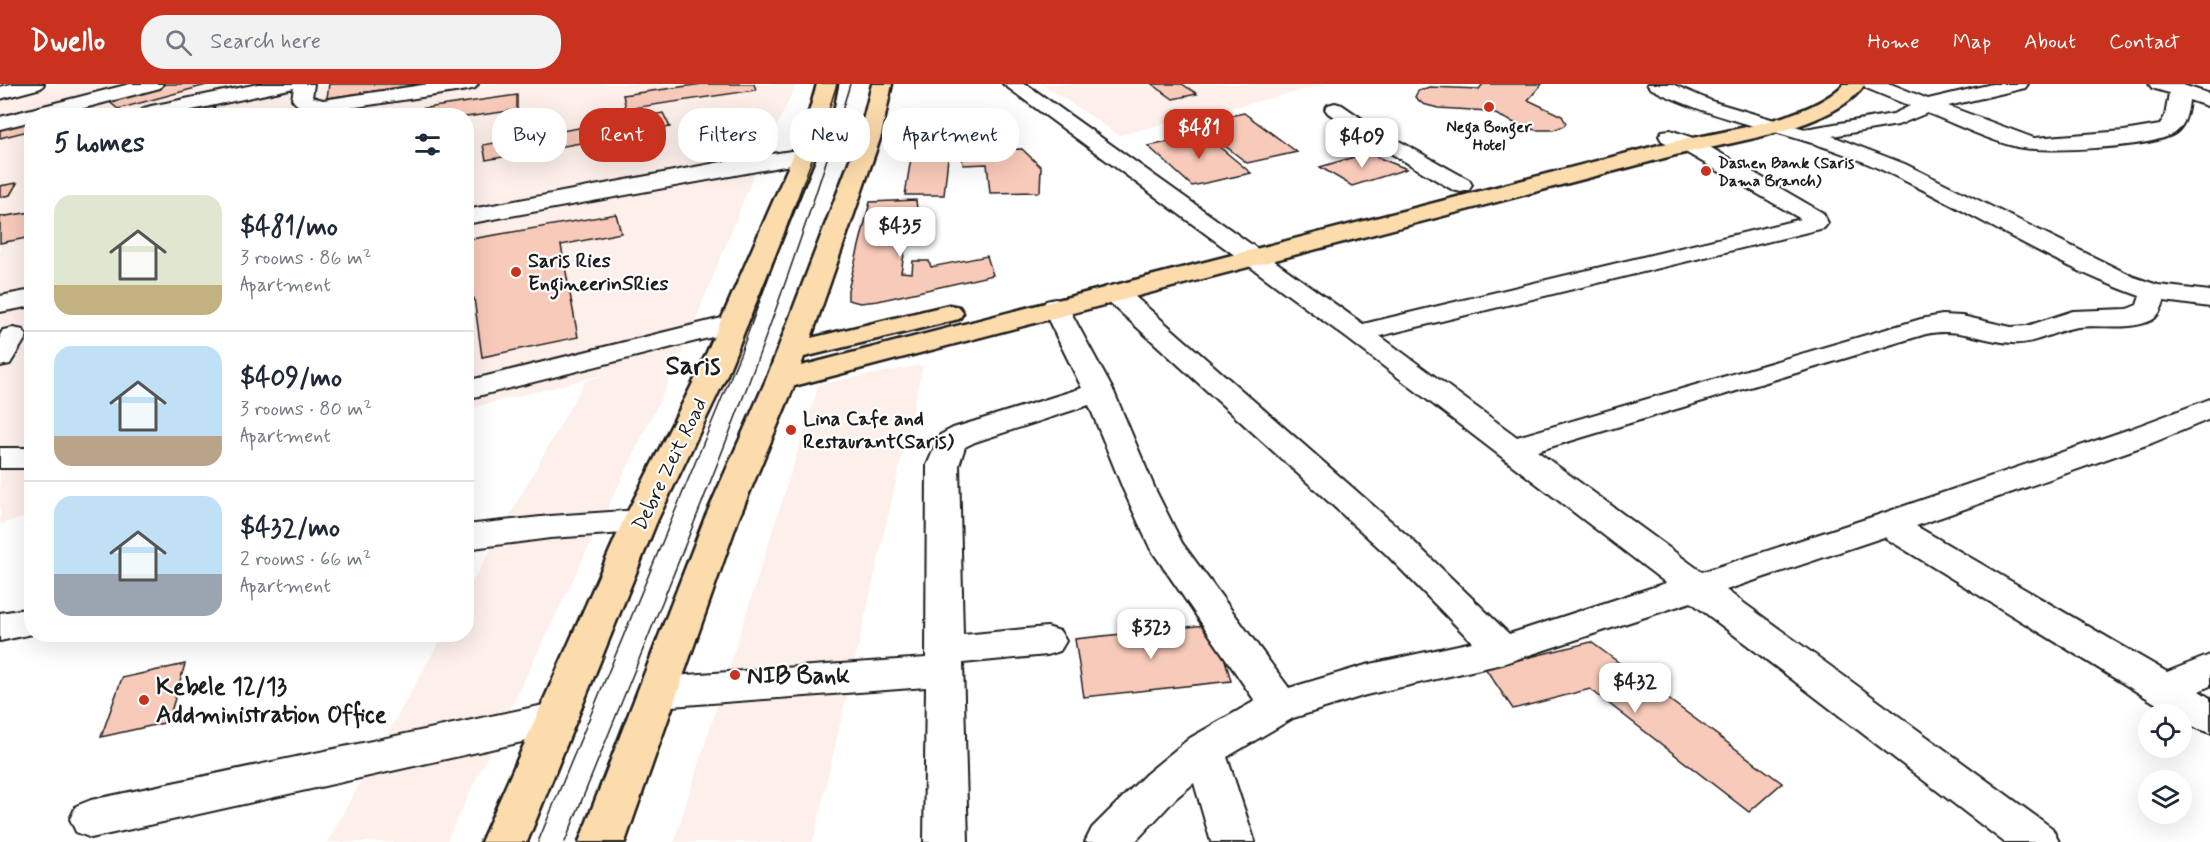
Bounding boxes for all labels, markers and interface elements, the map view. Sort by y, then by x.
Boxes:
search box [141,15,561,69]
text: Dwello [30,24,105,61]
icon: search [162,26,195,59]
text: Search here [210,28,321,56]
text: Home [1868,28,1920,56]
text: Map [1953,28,1991,56]
text: About [2024,28,2076,56]
text: Contact [2109,28,2180,56]
marker: Nega Bonger Hotel [1482,100,1496,114]
chip: Buy [492,108,567,162]
chip: Rent [579,108,666,162]
chip: Filters [678,108,778,162]
chip: New [790,108,870,162]
chip: Apartment [882,108,1019,162]
pin: $481 [1163,109,1235,160]
text: $481 [1178,115,1220,142]
place label: Nega Bonger Hotel [1446,117,1532,156]
pin: $409 [1326,118,1398,169]
text: $409 [1339,124,1385,151]
text: 5 homes [54,127,145,161]
icon: filters [411,128,444,161]
place label: Dashen Bank (Saris Dama Branch) [1718,153,1855,192]
marker: Dashen Bank (Saris Dama Branch) [1699,164,1713,178]
pin: $435 [864,207,936,258]
text: $481/mo [240,211,338,245]
text: $435 [879,213,922,240]
icon: home [102,219,174,291]
text: 3 rooms · 86 m² [240,245,372,272]
place label: Saris Ries EngineerinSRies [528,248,668,300]
marker: Saris Ries EngineerinSRies [509,265,523,279]
text: Apartment [240,272,331,299]
district label: Saris [666,350,720,384]
text: $409/mo [240,362,342,396]
icon: home [102,370,174,442]
street label: Debre Zeit Road [627,394,714,535]
text: 3 rooms · 80 m² [240,396,372,423]
place label: Lina Cafe and Restaurant(Saris) [803,406,955,456]
text: Apartment [240,423,331,450]
marker: Lina Cafe and Restaurant(Saris) [784,423,798,437]
text: $432/mo [240,512,340,546]
icon: home [102,520,174,592]
text: 2 rooms · 66 m² [240,546,371,573]
text: Apartment [240,573,331,600]
pin: $323 [1115,609,1187,660]
text: $323 [1131,615,1171,642]
place label: NIB Bank [747,661,850,692]
pin: $432 [1599,663,1671,714]
marker: NIB Bank [728,668,742,682]
text: $432 [1613,669,1657,696]
place label: Kebele 12/13 Addministration Office [156,672,387,731]
marker: Kebele 12/13 Addministration Office [137,693,151,707]
map controls [2138,704,2192,824]
button: locate [2138,704,2192,758]
button: layers [2138,770,2192,824]

